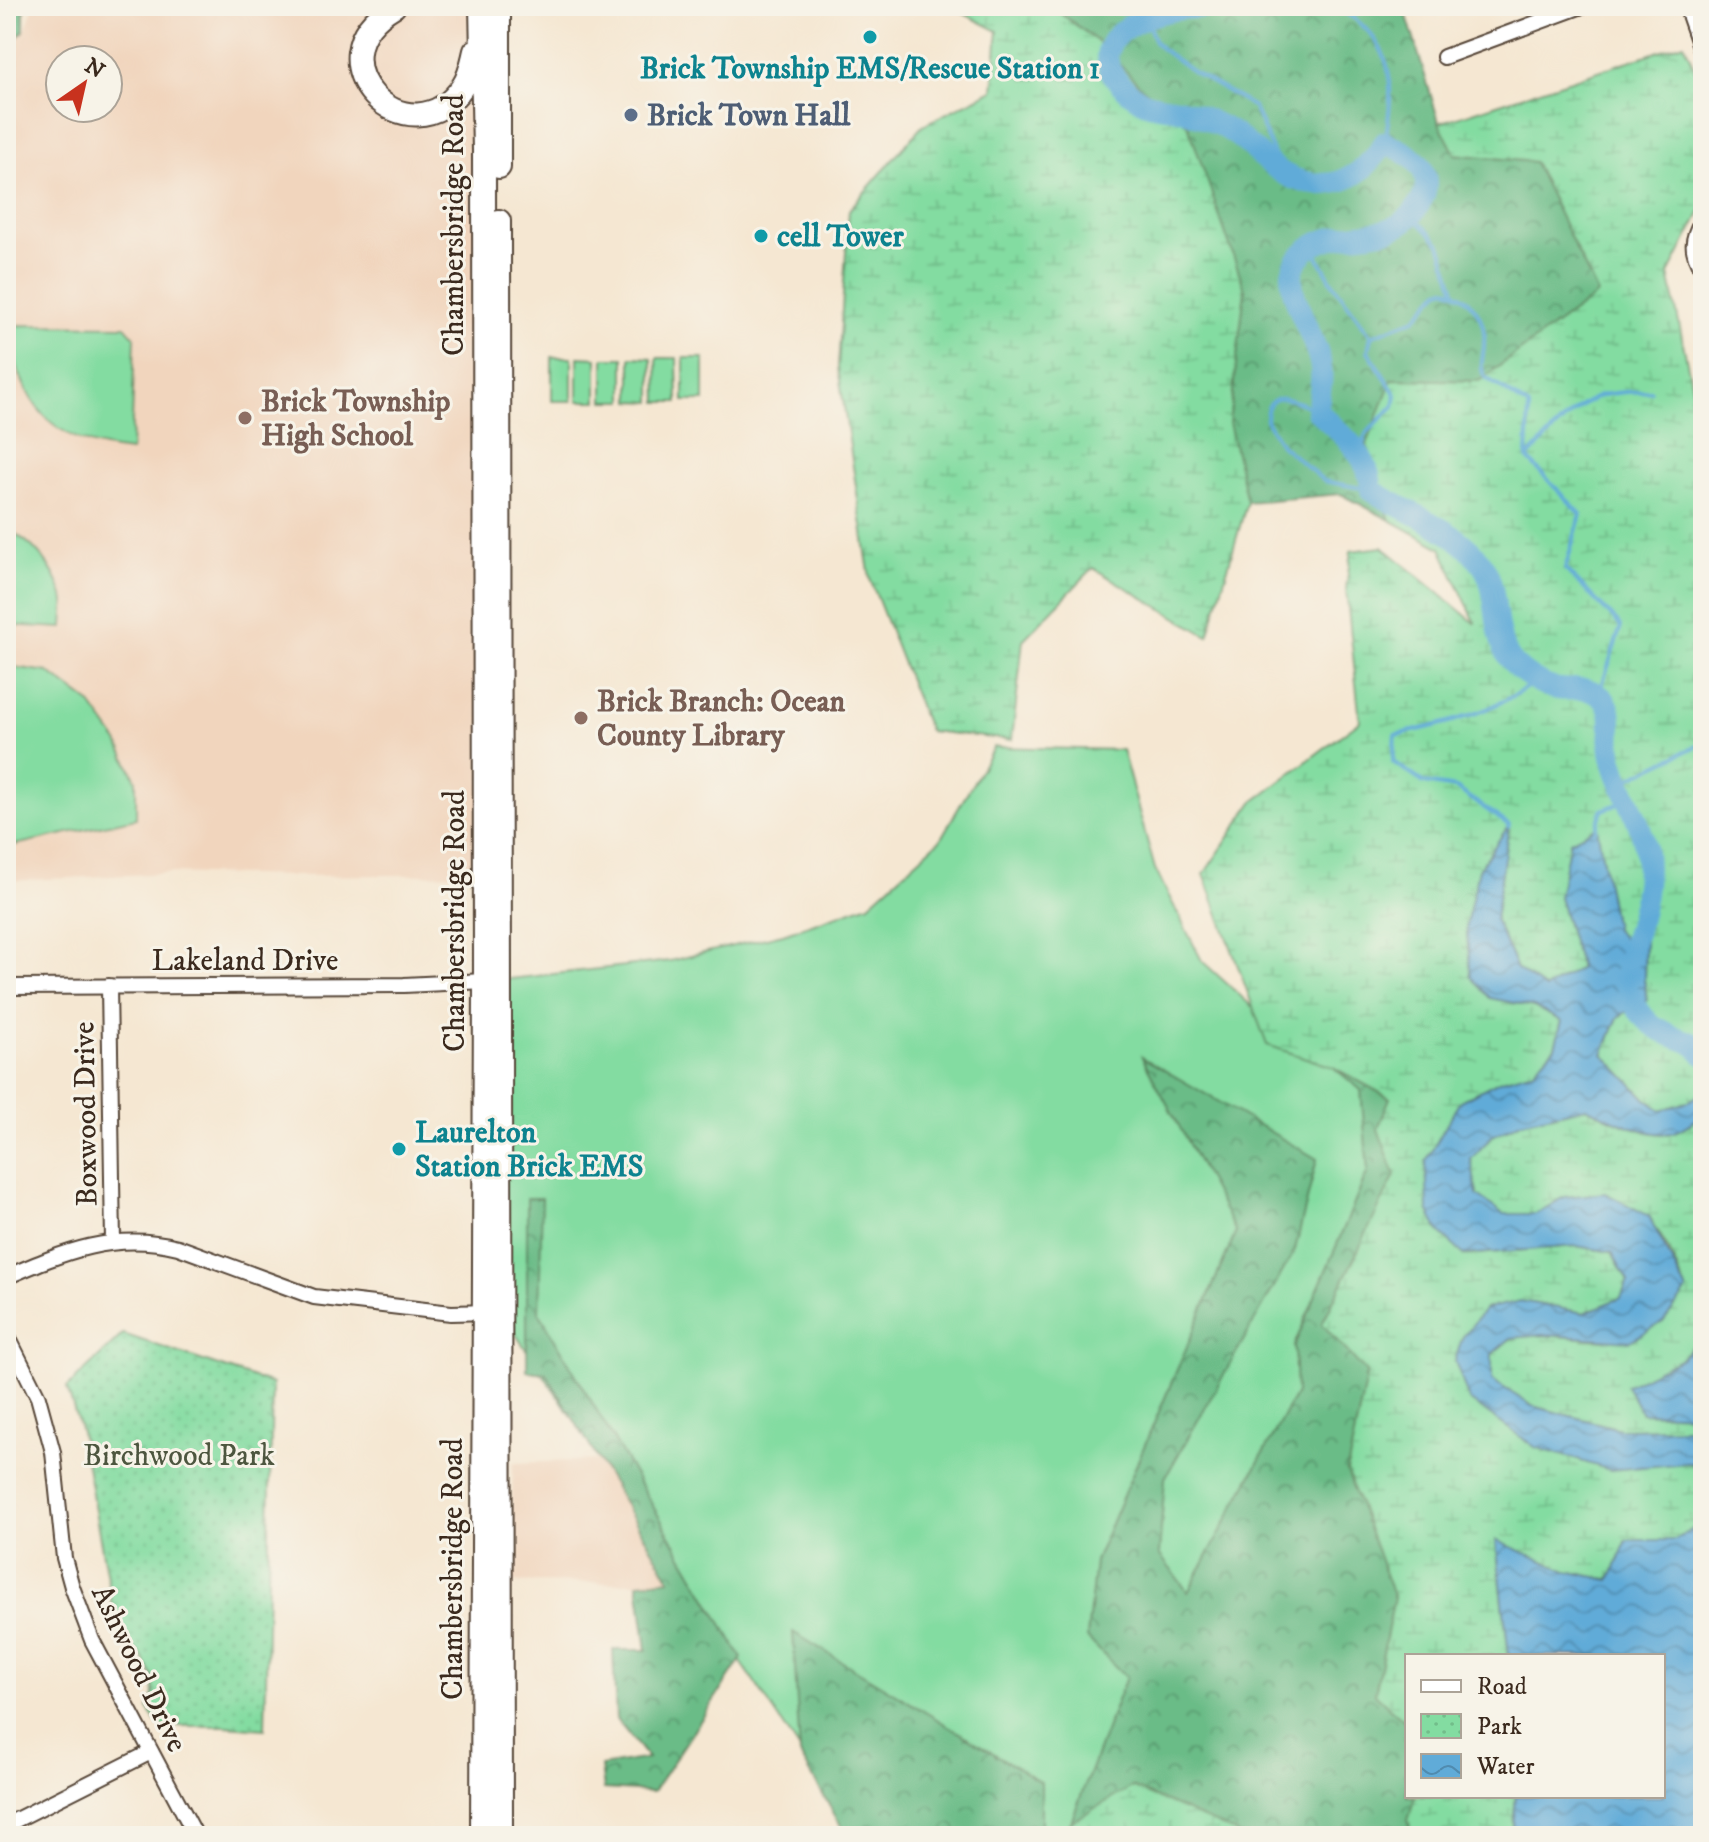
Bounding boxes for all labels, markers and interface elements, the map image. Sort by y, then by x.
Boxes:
marker: Brick Township EMS/Rescue Station 1 [861,28,879,46]
north arrow [44,44,124,124]
place label: Brick Township EMS/Rescue Station 1 [640,51,1100,88]
text: N [79,52,109,85]
street label: Chambersbridge Road [436,94,473,356]
place label: Brick Town Hall [647,98,851,135]
marker: Brick Town Hall [622,106,640,124]
place label: cell Tower [777,219,904,256]
marker: cell Tower [752,227,770,245]
place label: Brick Township High School [261,384,450,455]
marker: Brick Township High School [236,409,254,427]
place label: Brick Branch: Ocean County Library [597,684,845,755]
marker: Brick Branch: Ocean County Library [572,709,590,727]
street label: Chambersbridge Road [437,790,474,1052]
street label: Lakeland Drive [152,943,338,980]
street label: Boxwood Drive [66,1021,107,1207]
place label: Laurelton Station Brick EMS [415,1115,643,1186]
marker: Laurelton Station Brick EMS [390,1140,408,1158]
park label: Birchwood Park [83,1438,275,1475]
street label: Chambersbridge Road [435,1438,472,1700]
street label: Ashwood Drive [82,1579,195,1758]
legend [1405,1654,1665,1798]
text: Road [1477,1672,1527,1702]
text: Park [1477,1712,1522,1742]
text: Water [1476,1752,1534,1782]

